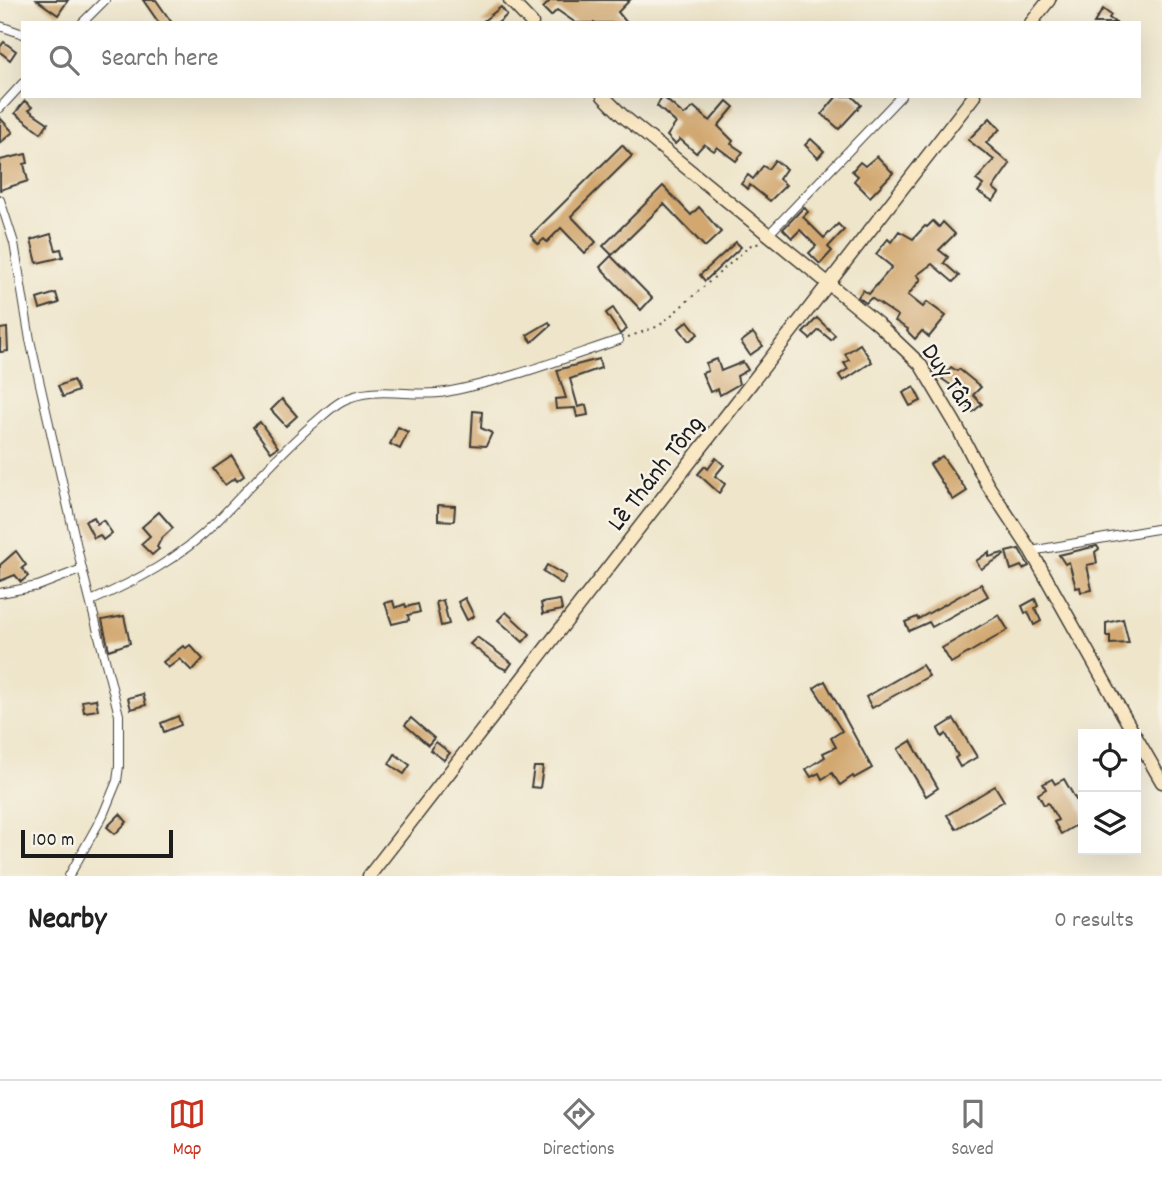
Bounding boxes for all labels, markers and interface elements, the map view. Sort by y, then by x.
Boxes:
search box [21,21,1141,98]
icon: search [45,41,83,79]
text: Search here [101,41,219,78]
street label: Duy Tân [910,337,984,421]
street label: Lê Thánh Tông [600,408,714,540]
map controls [1078,729,1141,855]
button: locate [1078,729,1141,792]
button: layers [1078,792,1141,855]
scale bar [21,827,173,859]
text: 100 m [32,828,74,855]
text: Nearby [28,900,106,943]
text: 0 results [1054,905,1134,938]
tab: Map [168,1095,206,1164]
tab: Directions [543,1095,615,1164]
tab: Saved [951,1095,994,1164]

